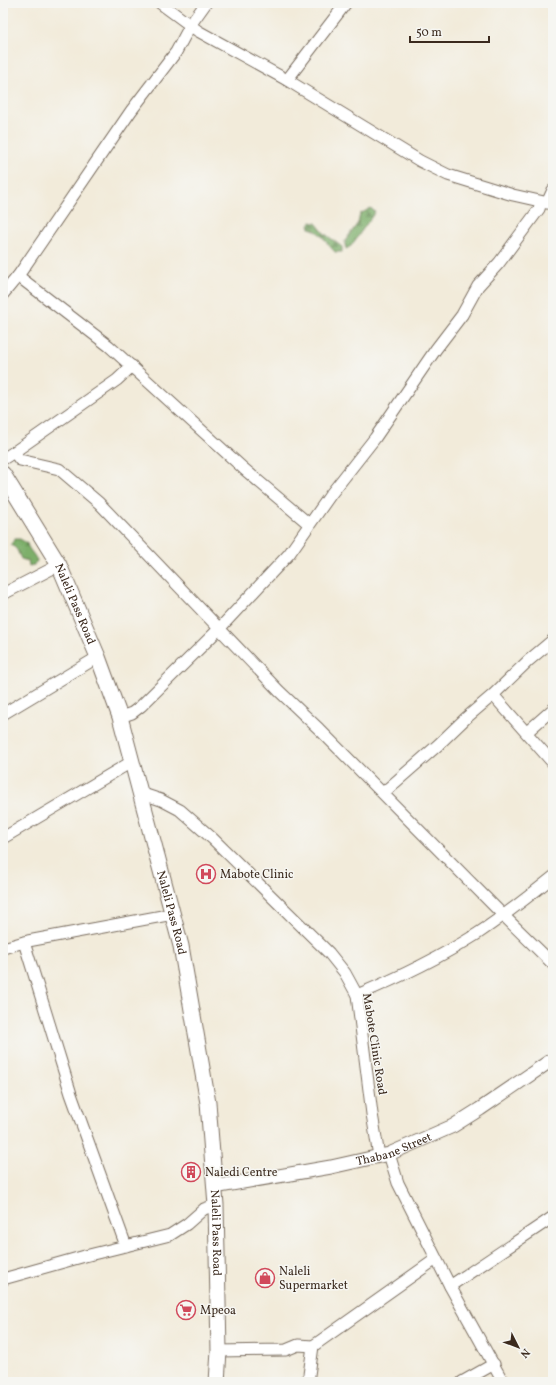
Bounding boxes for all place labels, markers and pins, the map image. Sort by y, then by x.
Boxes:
hospital icon: Mabote Clinic [195,863,217,885]
place label: Mabote Clinic [220,867,293,883]
building icon: Naledi Centre [180,1161,202,1183]
place label: Naledi Centre [205,1165,278,1181]
place label: Naleli Supermarket [279,1264,348,1294]
shop icon: Naleli Supermarket [254,1267,276,1289]
supermarket icon: Mpeoa [175,1299,197,1321]
place label: Mpeoa [200,1303,236,1319]

